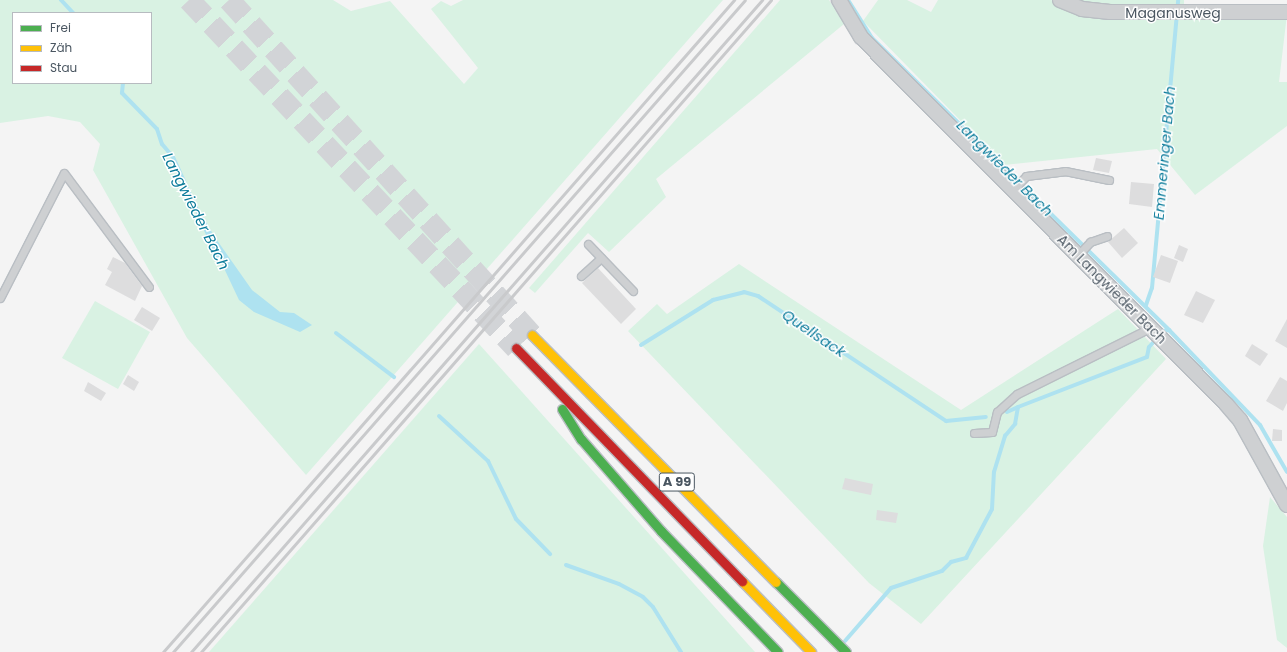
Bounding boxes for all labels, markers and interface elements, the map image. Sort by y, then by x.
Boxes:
street label: Maganusweg [1125,5,1221,21]
legend [12,12,152,84]
text: Frei [50,19,71,36]
text: Zäh [50,39,72,56]
text: Stau [50,59,77,76]
water label: Emmeringer Bach [1149,85,1179,221]
water label: Langwieder Bach [953,116,1057,220]
water label: Langwieder Bach [159,149,233,273]
street label: Am Langwieder Bach [1054,231,1170,347]
water label: Quellsack [779,305,849,361]
road number: A 99 [658,471,696,493]

